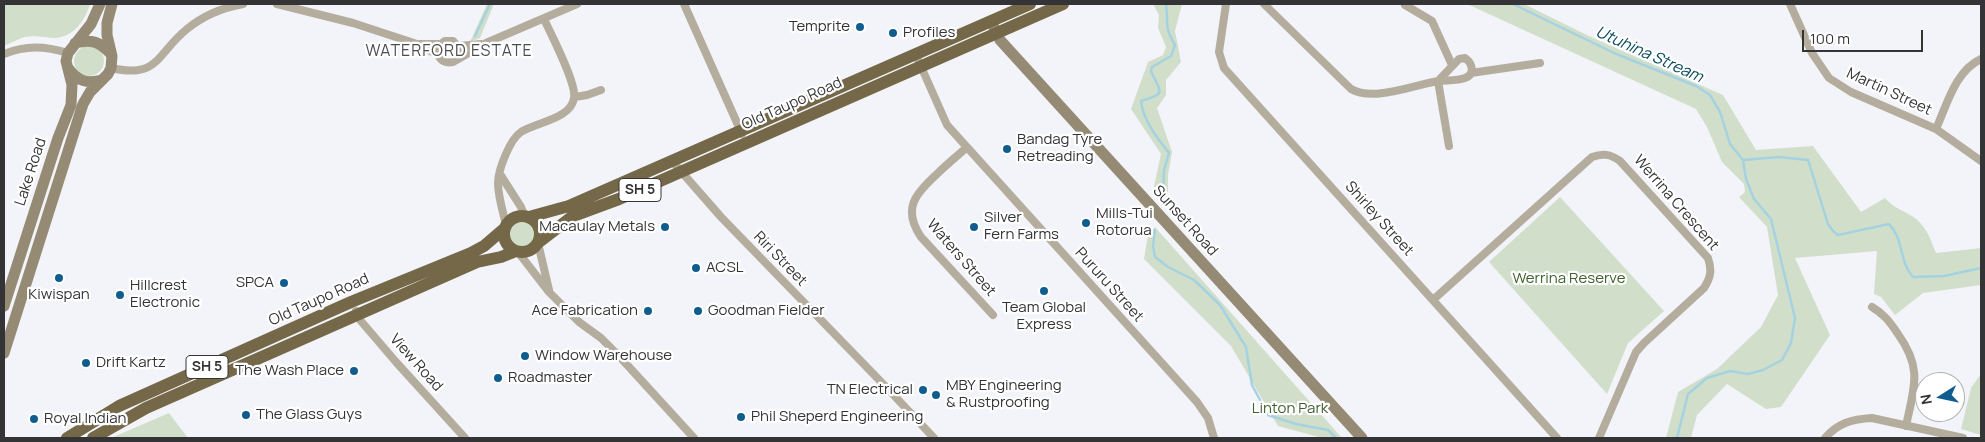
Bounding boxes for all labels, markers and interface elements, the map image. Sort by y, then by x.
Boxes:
place label: Temprite [789,18,850,36]
scale bar [1805,20,1926,52]
marker: Temprite [854,21,866,33]
water label: Utuhina Stream [1592,23,1706,87]
place label: Profiles [903,24,955,42]
marker: Profiles [887,27,899,39]
text: 100 m [1810,28,1850,49]
district label: WATERFORD ESTATE [363,42,535,62]
street label: Martin Street [1844,64,1934,120]
street label: Old Taupo Road [739,74,845,134]
place label: Bandag Tyre Retreading [1017,131,1102,166]
street label: Lake Road [12,136,50,208]
marker: Bandag Tyre Retreading [1001,143,1013,155]
street label: Werrina Crescent [1630,152,1722,254]
road number: SH 5 [619,178,661,202]
street label: Shirley Street [1341,178,1417,260]
street label: Sunset Road [1149,182,1221,260]
place label: Mills-Tui Rotorua [1096,205,1153,240]
place label: Silver Fern Farms [984,209,1059,244]
street label: Waters Street [923,216,999,300]
marker: Mills-Tui Rotorua [1080,217,1092,229]
place label: Macaulay Metals [539,218,655,236]
marker: Macaulay Metals [659,221,671,233]
marker: Silver Fern Farms [968,221,980,233]
street label: Riri Street [750,228,810,290]
street label: Pururu Street [1071,244,1147,326]
place label: ACSL [706,259,743,277]
marker: ACSL [690,262,702,274]
street label: Old Taupo Road [266,270,372,330]
park label: Werrina Reserve [1513,270,1625,288]
marker: Kiwispan [53,272,65,284]
place label: SPCA [236,274,274,292]
place label: Hillcrest Electronic [130,277,200,312]
marker: SPCA [278,277,290,289]
marker: Team Global Express [1038,285,1050,297]
place label: Kiwispan [28,286,90,304]
marker: Hillcrest Electronic [114,289,126,301]
place label: Team Global Express [1002,299,1086,334]
place label: Ace Fabrication [531,302,638,320]
place label: Goodman Fielder [708,302,825,320]
marker: Ace Fabrication [642,305,654,317]
marker: Goodman Fielder [692,305,704,317]
street label: View Road [386,331,446,395]
place label: Window Warehouse [535,347,672,365]
marker: Window Warehouse [519,350,531,362]
place label: Drift Kartz [96,354,166,372]
road number: SH 5 [186,356,228,378]
marker: Drift Kartz [80,357,92,369]
place label: The Wash Place [235,362,344,380]
marker: The Wash Place [348,365,360,377]
place label: Roadmaster [508,369,592,387]
marker: Roadmaster [492,372,504,384]
north arrow [1915,372,1965,422]
place label: MBY Engineering & Rustproofing [946,377,1062,412]
place label: TN Electrical [827,381,913,399]
marker: TN Electrical [917,384,929,396]
marker: MBY Engineering & Rustproofing [930,389,942,401]
text: N [1915,393,1936,406]
park label: Linton Park [1252,400,1328,418]
place label: The Glass Guys [256,406,362,424]
place label: Phil Sheperd Engineering [751,408,923,426]
marker: The Glass Guys [240,409,252,421]
place label: Royal Indian [44,410,126,428]
marker: Phil Sheperd Engineering [735,411,747,423]
marker: Royal Indian [28,413,40,425]

